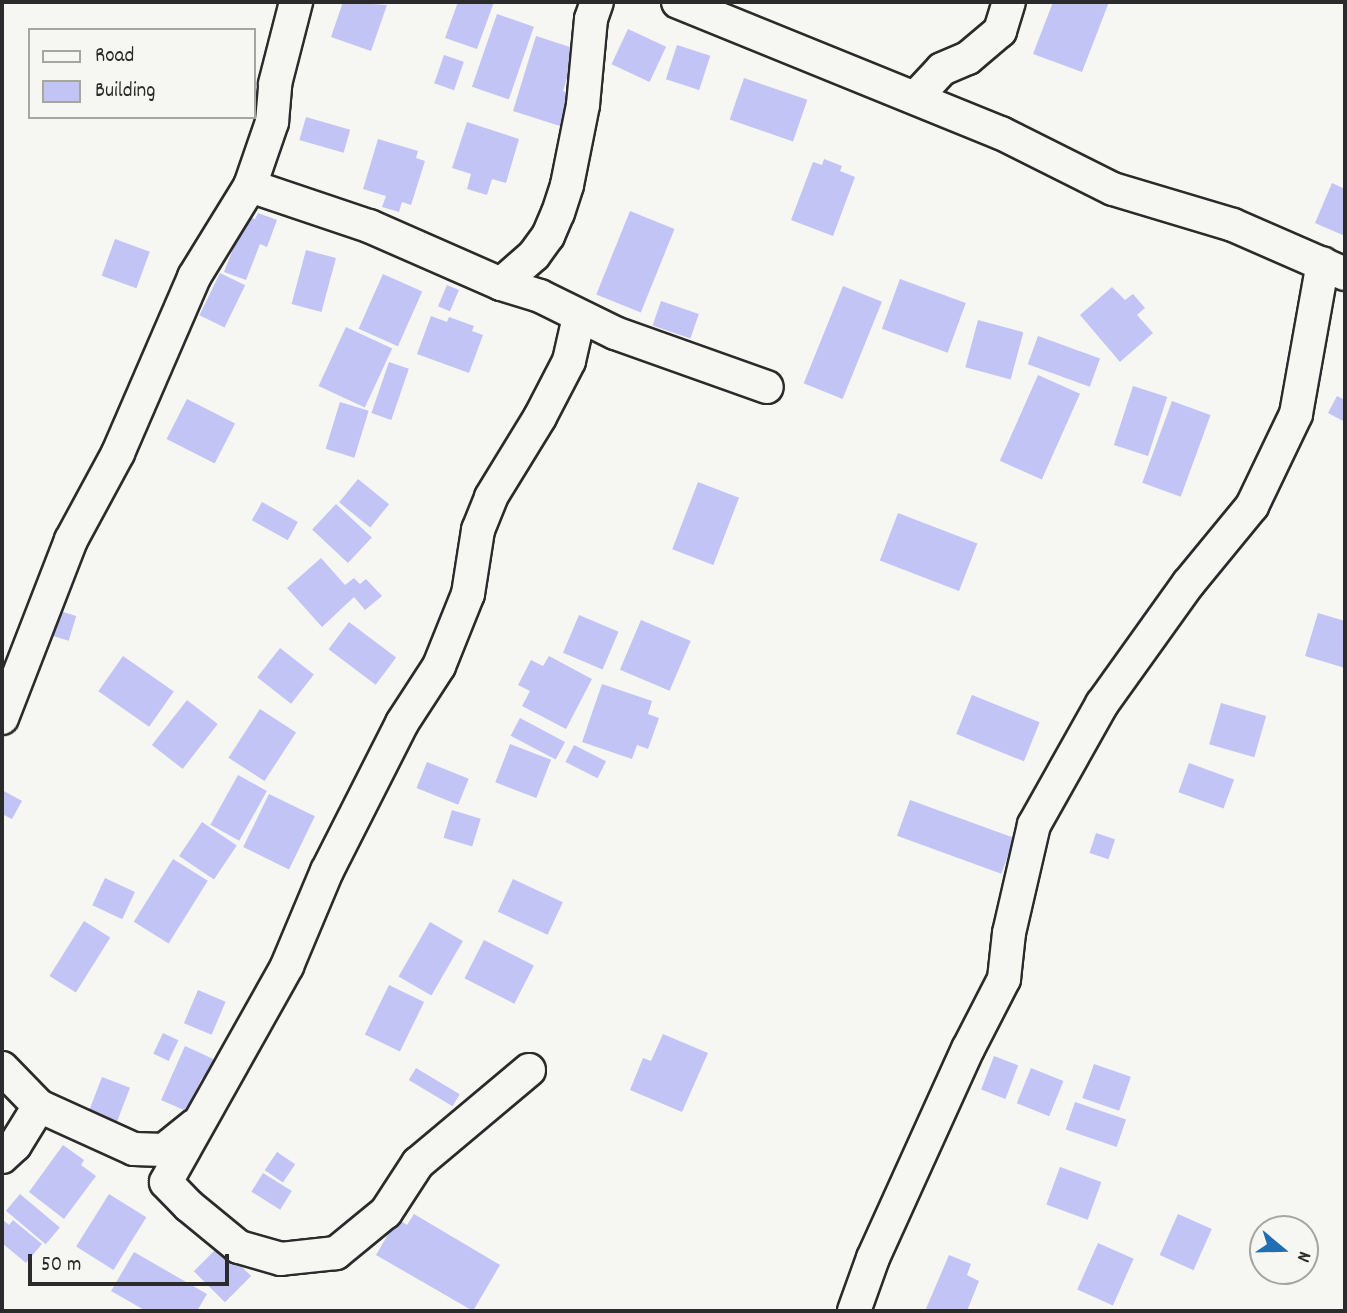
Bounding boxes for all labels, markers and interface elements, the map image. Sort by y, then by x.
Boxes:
legend [28,28,256,119]
text: Road [95,42,134,72]
text: Building [95,77,155,107]
north arrow [1249,1215,1319,1285]
scale bar [32,1240,233,1284]
text: N [1288,1248,1317,1265]
text: 50 m [41,1251,81,1281]

